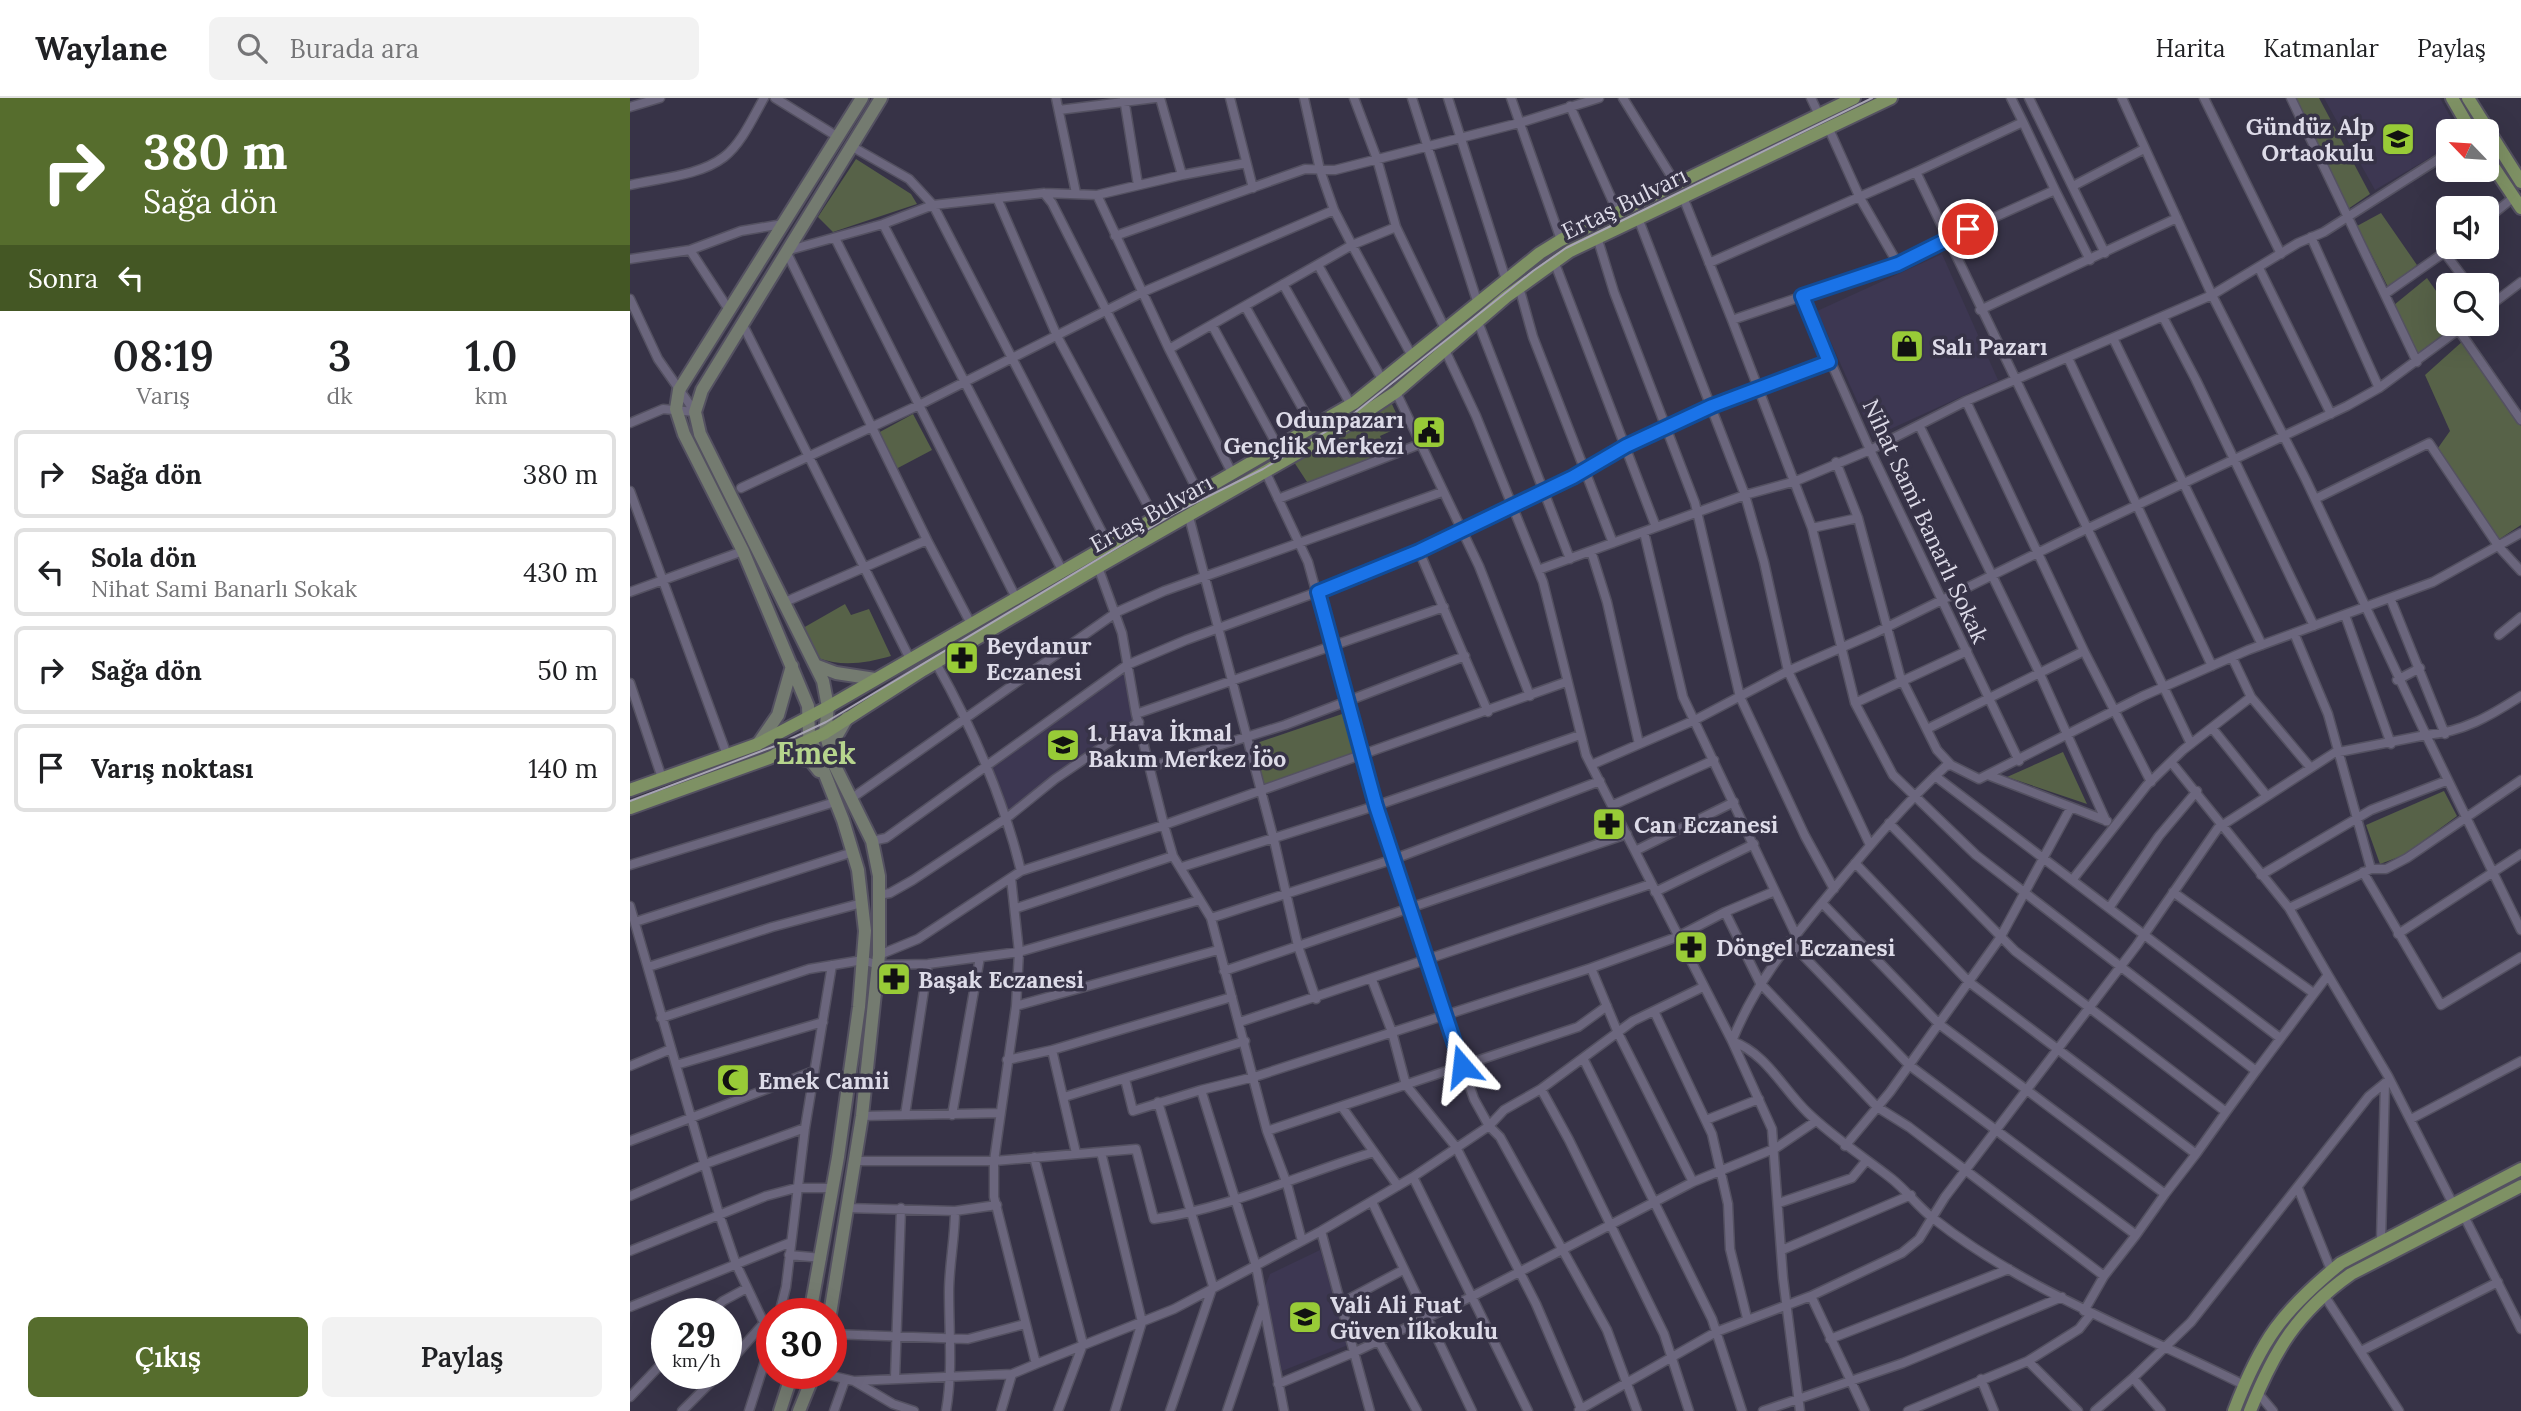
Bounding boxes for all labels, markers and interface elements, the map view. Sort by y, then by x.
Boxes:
search box [209,17,699,80]
text: Waylane [35,27,167,69]
icon: search [233,29,271,67]
text: Burada ara [289,32,419,65]
text: Harita [2156,33,2225,64]
text: Katmanlar [2263,33,2379,64]
text: Paylaş [2417,33,2486,64]
place label: Gündüz Alp Ortaokulu [2246,112,2374,167]
north arrow [2436,119,2499,182]
map controls [2436,119,2499,336]
text: 380 m [143,120,288,182]
school or university icon: Gündüz Alp Ortaokulu [2379,120,2417,158]
icon: right [28,126,119,217]
street label: Ertaş Bulvarı [1557,160,1691,246]
text: Sağa dön [143,181,278,222]
button: sound [2436,196,2499,259]
pin [1938,199,1998,259]
icon: arrive [1949,210,1987,248]
icon: left [112,259,150,297]
text: Sonra [28,262,98,295]
button: search [2436,273,2499,336]
shop icon: Salı Pazarı [1888,327,1926,365]
text: 08:19 [112,329,214,383]
text: 3 [328,329,351,383]
text: 1.0 [465,329,517,383]
place label: Salı Pazarı [1932,332,2048,361]
text: Varış [137,381,190,410]
text: dk [327,381,353,410]
text: km [475,381,508,410]
street label: Nihat Sami Banarlı Sokak [1857,394,1996,648]
place label: Odunpazarı Gençlik Merkezi [1223,405,1404,460]
public building icon: Odunpazarı Gençlik Merkezi [1410,413,1448,451]
icon: right [32,455,70,493]
text: Sağa dön [91,458,202,491]
text: 380 m [523,458,598,491]
street label: Ertaş Bulvarı [1085,467,1217,559]
text: Sola dön [91,541,197,574]
icon: left [32,553,70,591]
text: 430 m [523,556,598,589]
text: Nihat Sami Banarlı Sokak [91,574,357,603]
place label: Beydanur Eczanesi [986,631,1092,686]
pharmacy icon: Beydanur Eczanesi [943,639,981,677]
icon: right [32,651,70,689]
text: Sağa dön [91,654,202,687]
text: 50 m [538,654,598,687]
place label: 1. Hava İkmal Bakım Merkez İöo [1088,718,1286,773]
school or university icon: 1. Hava İkmal Bakım Merkez İöo [1044,726,1082,764]
district label: Emek [776,734,856,772]
icon: arrive [32,749,70,787]
text: Varış noktası [91,752,253,785]
text: 140 m [528,752,598,785]
pharmacy icon: Can Eczanesi [1590,805,1628,843]
place label: Can Eczanesi [1634,810,1778,839]
pharmacy icon: Döngel Eczanesi [1672,928,1710,966]
place label: Döngel Eczanesi [1716,933,1895,962]
pharmacy icon: Başak Eczanesi [875,960,913,998]
place label: Başak Eczanesi [918,965,1084,994]
position arrow [1425,1029,1499,1103]
mosque icon: Emek Camii [714,1061,752,1099]
place label: Emek Camii [758,1066,890,1095]
place label: Vali Ali Fuat Güven İlkokulu [1330,1290,1498,1345]
speed limit sign: 30 [756,1298,847,1389]
school or university icon: Vali Ali Fuat Güven İlkokulu [1286,1298,1324,1336]
text: 29 [677,1312,716,1357]
button: Çıkış [28,1317,308,1397]
button: Paylaş [322,1317,602,1397]
text: km/h [672,1349,721,1372]

